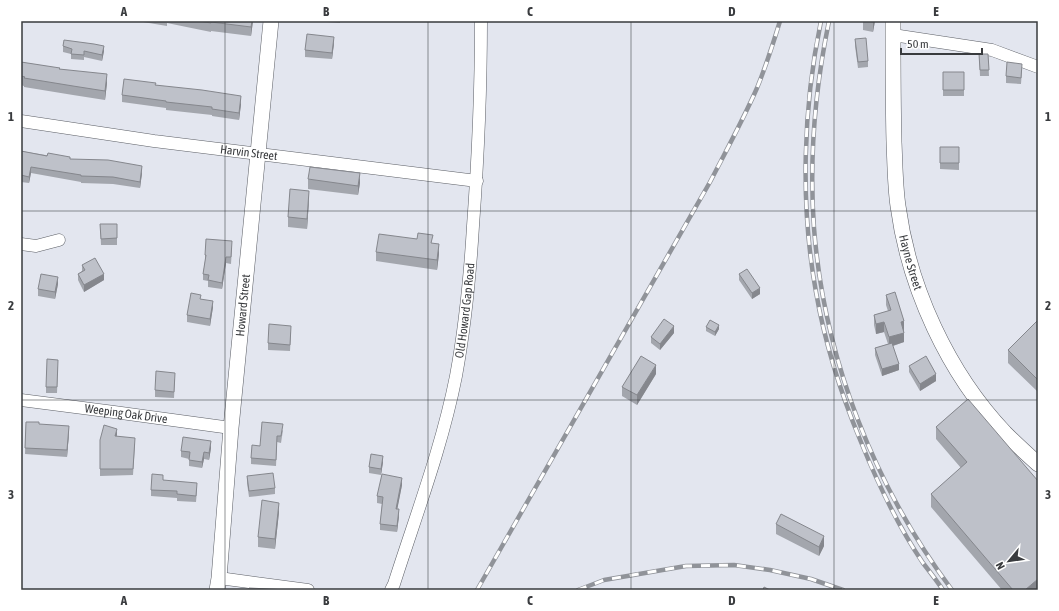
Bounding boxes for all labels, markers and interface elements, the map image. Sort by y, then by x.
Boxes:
text: A [120,4,128,19]
text: B [323,4,330,19]
text: C [527,4,533,19]
text: D [728,4,736,19]
text: E [933,4,939,19]
scale bar [901,30,982,56]
text: 50 m [907,37,929,51]
text: 1 [8,109,14,124]
text: 1 [1045,109,1051,124]
street label: Harvin Street [219,142,279,163]
street label: Hayne Street [896,233,925,292]
street label: Old Howard Gap Road [452,262,477,359]
street label: Howard Street [233,273,253,337]
text: 2 [8,298,14,313]
text: 2 [1045,298,1051,313]
street label: Weeping Oak Drive [84,401,168,426]
text: 3 [8,487,14,502]
text: 3 [1045,487,1051,502]
north arrow [989,541,1029,581]
text: N [993,560,1007,572]
text: A [120,593,128,608]
text: B [323,593,330,608]
text: C [527,593,533,608]
text: D [728,593,736,608]
text: E [933,593,939,608]

